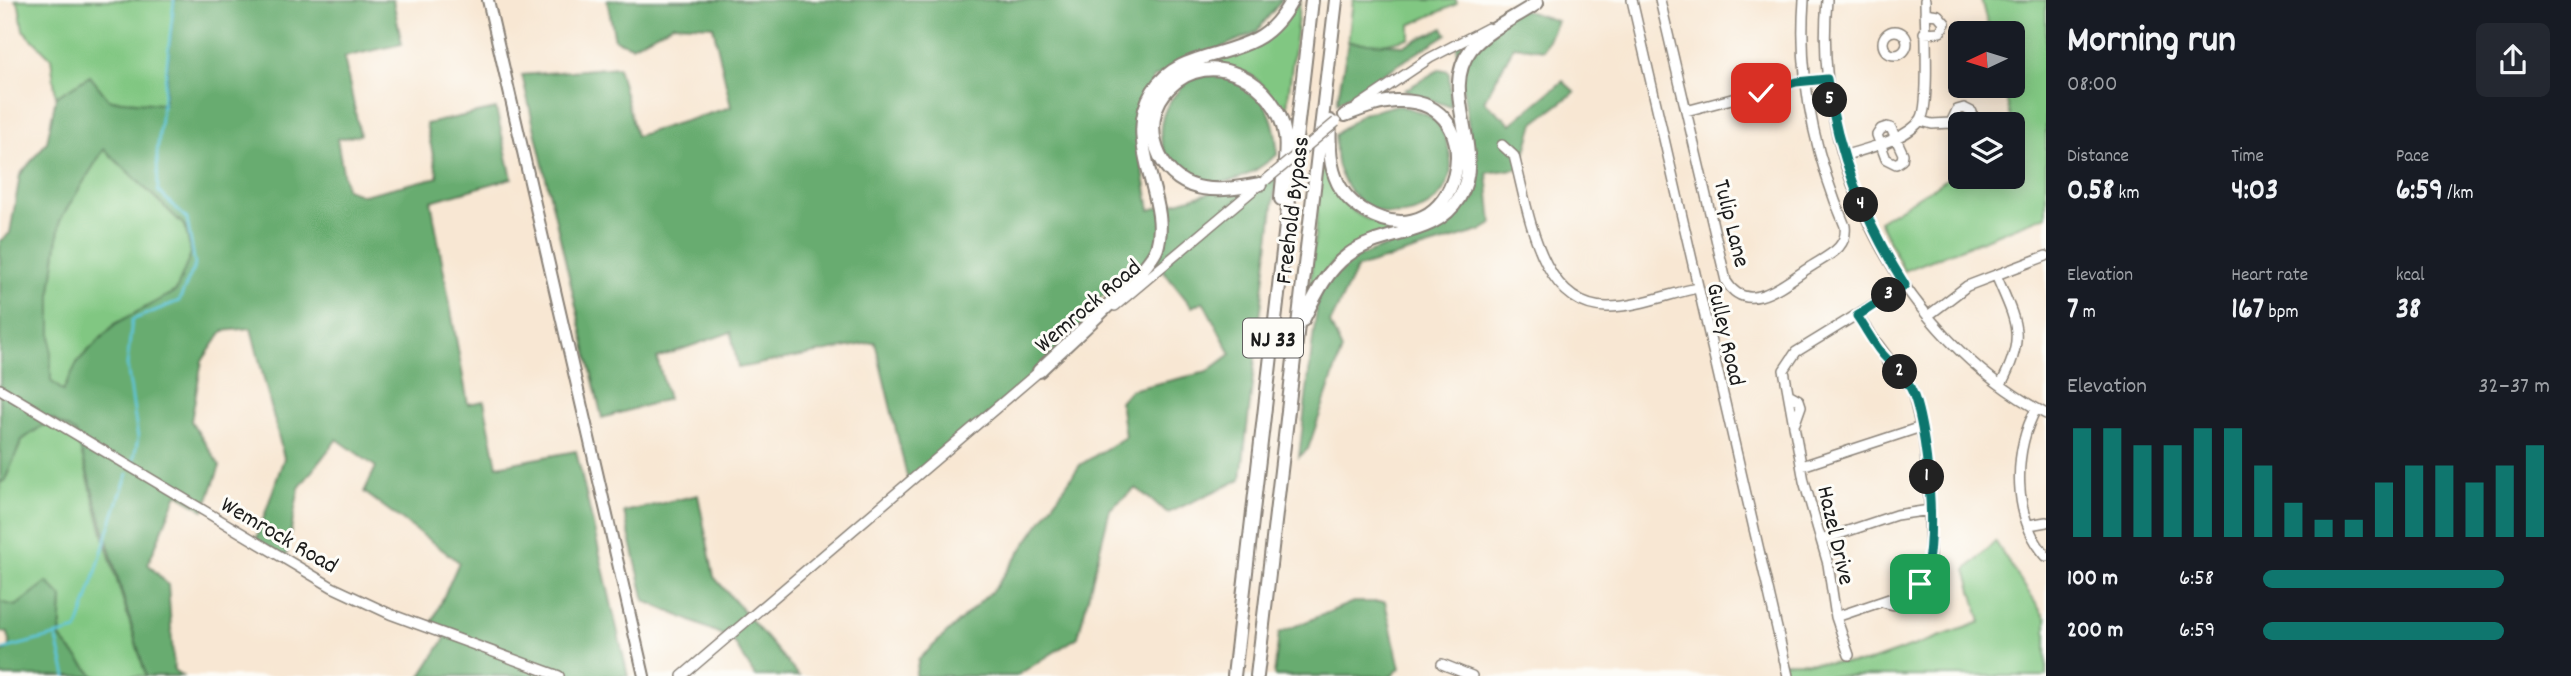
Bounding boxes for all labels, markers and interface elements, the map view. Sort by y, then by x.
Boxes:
text: Morning run [2067,15,2236,70]
north arrow [1948,21,2025,98]
map controls [1948,21,2025,189]
button: share [2476,23,2550,97]
pin [1731,63,1791,123]
text: 08:00 [2067,69,2118,102]
icon: check [1742,74,1780,112]
pin: 5 [1812,82,1848,118]
text: 5 [1825,86,1834,113]
button: layers [1948,112,2025,189]
street label: Freehold Bypass [1268,135,1320,286]
text: Distance [2067,144,2129,171]
text: Time [2231,144,2264,171]
text: Pace [2396,144,2429,171]
text: 0.58 [2067,171,2114,214]
text: 4:03 [2231,171,2278,214]
text: 6:59 [2396,171,2443,214]
street label: Tulip Lane [1703,176,1757,271]
text: km [2114,181,2139,208]
text: /km [2443,181,2474,208]
pin: 4 [1843,188,1878,222]
text: 4 [1857,191,1864,218]
street label: Wemrock Road [1028,252,1150,362]
text: Elevation [2067,263,2133,290]
text: Heart rate [2231,263,2308,290]
text: kcal [2396,263,2425,290]
pin: 3 [1871,278,1906,312]
street label: Gulley Road [1696,280,1752,389]
text: 3 [1884,281,1893,308]
text: 7 [2067,290,2079,333]
text: 167 [2231,290,2264,333]
text: 38 [2396,290,2421,333]
text: m [2079,300,2096,327]
text: bpm [2264,300,2298,327]
road number: NJ 33 [1243,318,1303,358]
pin: 2 [1882,354,1918,390]
text: 2 [1895,358,1904,385]
text: Elevation [2067,371,2147,404]
text: 32–37 m [2478,371,2550,404]
pin: 1 [1910,460,1944,494]
text: 1 [1924,463,1929,490]
street label: Hazel Drive [1806,483,1862,589]
street label: Wemrock Road [214,489,343,584]
pin [1890,554,1950,614]
text: 100 m [2067,563,2118,596]
text: 6:58 [2179,563,2214,596]
icon: arrive [1901,565,1939,603]
text: 200 m [2067,615,2123,648]
text: 6:59 [2179,615,2215,648]

